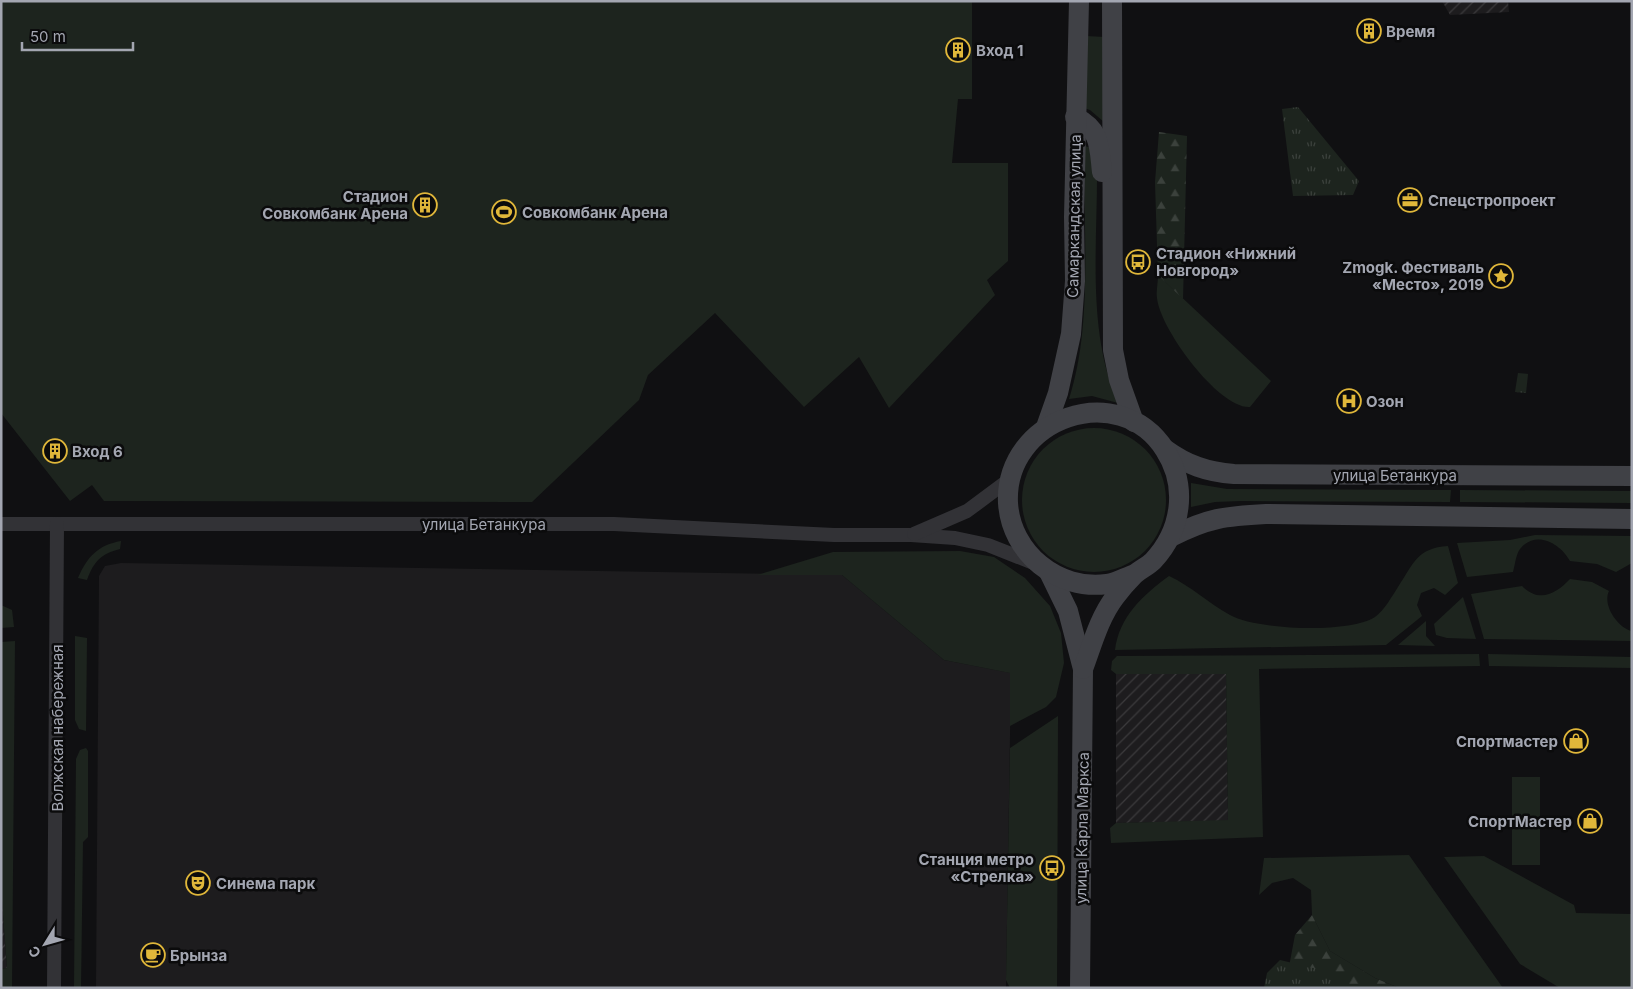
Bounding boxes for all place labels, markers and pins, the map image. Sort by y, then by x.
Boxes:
building icon: Время [1356,18,1382,44]
place label: Время [1386,22,1435,41]
building icon: Вход 1 [945,37,971,63]
place label: Вход 1 [976,41,1024,60]
place label: Стадион Совкомбанк Арена [262,187,408,223]
office icon: Спецстропроект [1397,187,1423,213]
place label: Спецстропроект [1428,191,1556,210]
building icon: Стадион Совкомбанк Арена [412,192,438,218]
sports icon: Совкомбанк Арена [491,199,517,225]
place label: Совкомбанк Арена [522,203,668,222]
place label: Стадион «Нижний Новгород» [1156,244,1296,280]
bus stop icon: Стадион «Нижний Новгород» [1125,249,1151,275]
place label: Zmogk. Фестиваль «Место», 2019 [1342,258,1484,294]
place icon: Zmogk. Фестиваль «Место», 2019 [1488,263,1514,289]
hospital icon: Озон [1336,388,1362,414]
place label: Озон [1366,392,1404,411]
building icon: Вход 6 [42,438,68,464]
place label: Вход 6 [72,442,123,461]
shop icon: Спортмастер [1563,728,1589,754]
place label: Спортмастер [1456,732,1558,751]
shop icon: СпортМастер [1577,808,1603,834]
place label: СпортМастер [1468,812,1572,831]
place label: Станция метро «Стрелка» [918,850,1034,886]
bus stop icon: Станция метро «Стрелка» [1039,855,1065,881]
theatre icon: Синема парк [185,870,211,896]
place label: Синема парк [216,874,316,893]
cafe icon: Брынза [140,942,166,968]
place label: Брынза [170,946,227,965]

